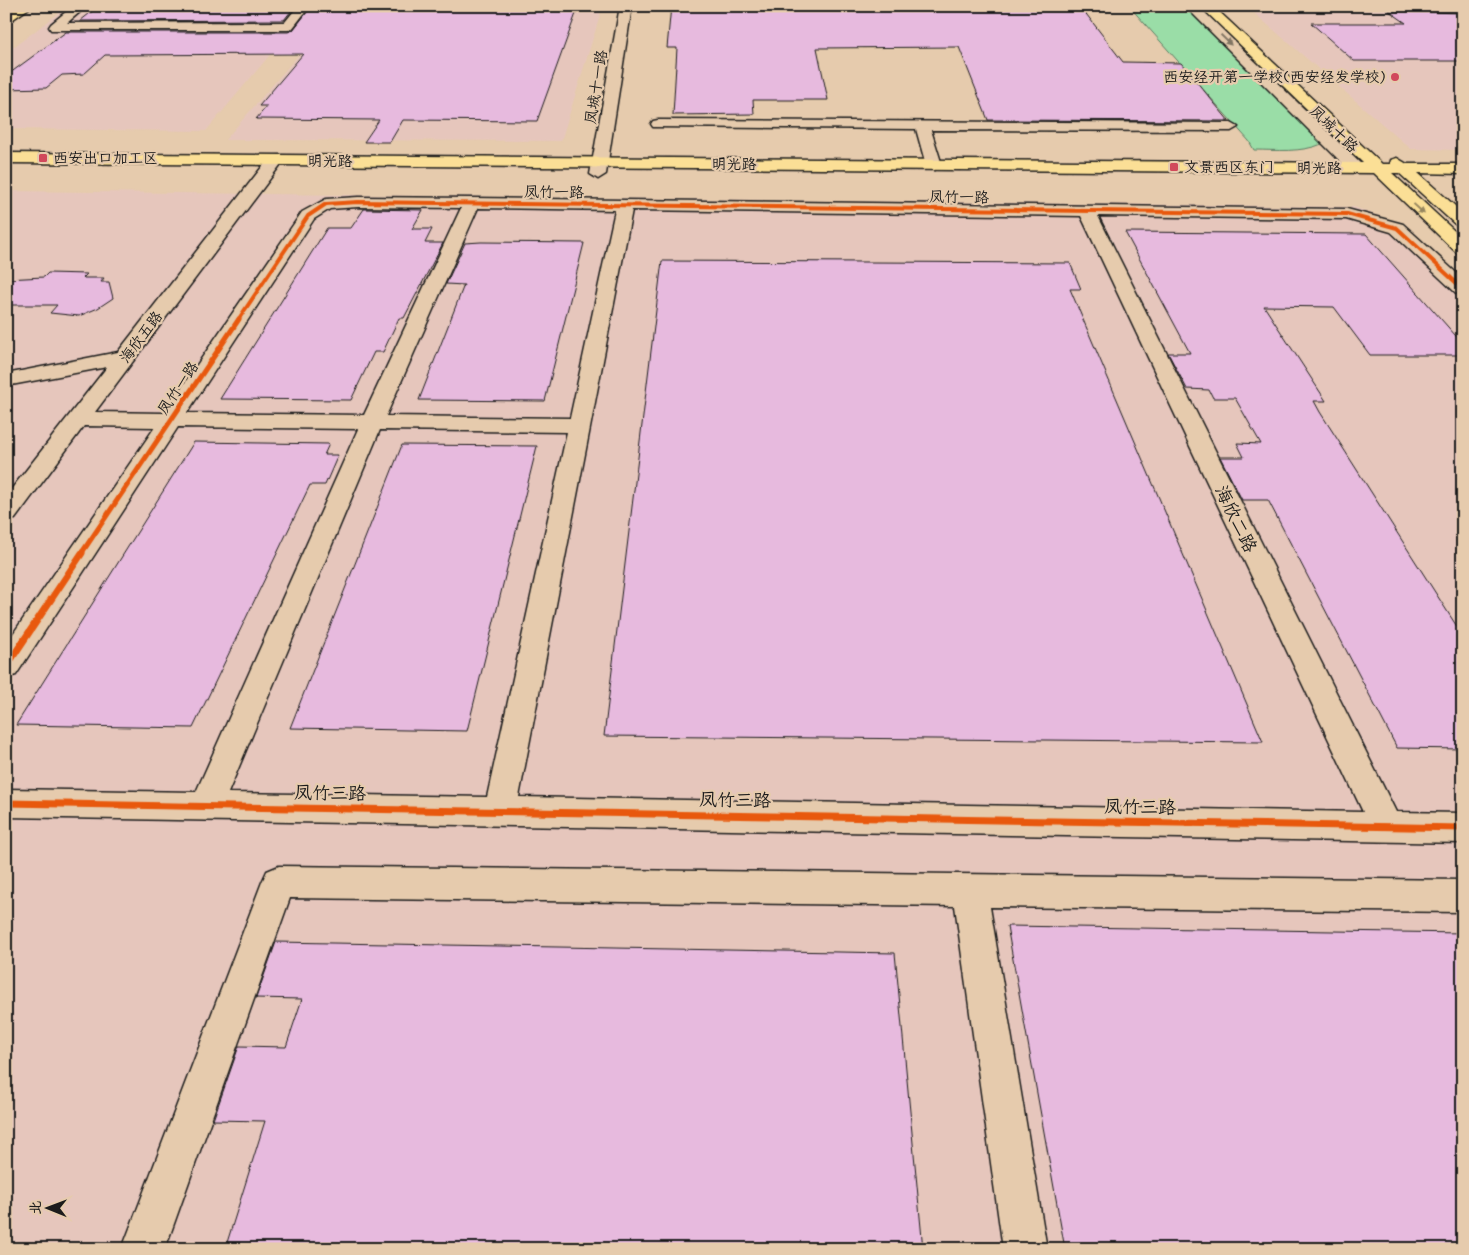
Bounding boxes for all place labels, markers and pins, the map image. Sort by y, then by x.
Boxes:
place label: 西安经开第一学校(西安经发学校) [1163,68,1386,88]
marker: 西安经开第一学校(西安经发学校) [1389,71,1401,83]
place label: 西安出口加工区 [53,149,158,169]
marker: 西安出口加工区 [37,152,49,164]
place label: 文景西区东门 [1184,158,1274,178]
marker: 文景西区东门 [1168,161,1180,173]

